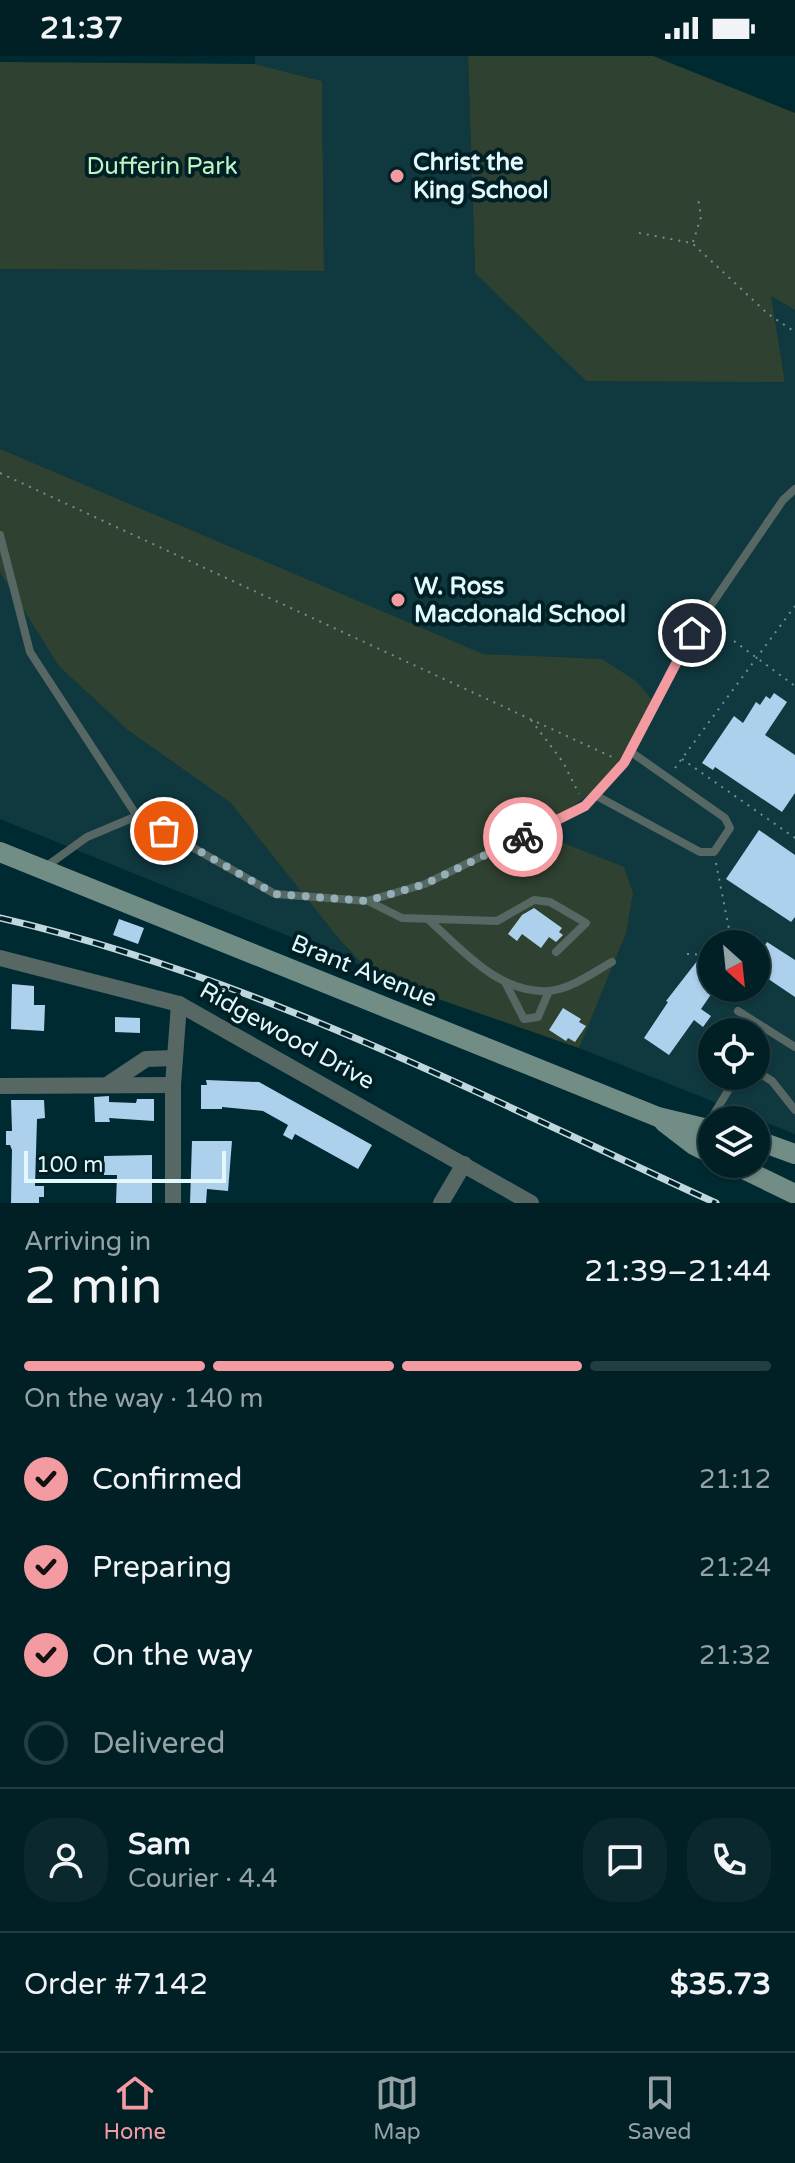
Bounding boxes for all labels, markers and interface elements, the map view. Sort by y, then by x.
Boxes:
text: 21:37 [40,10,123,47]
place label: Christ the King School [413,148,548,205]
park label: Dufferin Park [86,152,238,181]
marker: Christ the King School [388,167,406,185]
place label: W. Ross Macdonald School [414,572,626,629]
marker: W. Ross Macdonald School [389,591,407,609]
pin [658,599,726,667]
icon: home [670,611,714,655]
pin [130,797,198,865]
courier [483,797,563,877]
icon: bag [142,809,186,853]
icon: bike [501,815,545,859]
street label: Brant Avenue [287,929,441,1013]
north arrow [698,930,770,1002]
map controls [698,930,770,1178]
street label: Ridgewood Drive [195,976,379,1096]
button: locate [698,1018,770,1090]
button: layers [698,1106,770,1178]
scale bar [24,1147,226,1183]
text: 100 m [36,1152,103,1178]
text: Arriving in [24,1226,151,1257]
text: 21:39–21:44 [584,1253,771,1290]
text: 2 min [24,1255,163,1318]
text: On the way · 140 m [24,1383,263,1414]
icon: check [24,1457,68,1501]
text: Confirmed [92,1461,243,1498]
text: 21:12 [699,1464,771,1495]
icon: check [24,1545,68,1589]
text: Preparing [92,1549,232,1586]
text: 21:24 [699,1552,771,1583]
icon: check [24,1633,68,1677]
text: On the way [92,1637,253,1674]
text: 21:32 [699,1640,771,1671]
text: Delivered [92,1725,226,1762]
button: person [24,1818,108,1902]
button: chat [583,1818,667,1902]
button: phone [687,1818,771,1902]
text: Sam [128,1826,191,1863]
text: Courier · 4.4 [128,1863,278,1894]
text: Order #7142 [24,1966,208,2003]
text: $35.73 [670,1966,771,2003]
tab: Home [104,2071,166,2145]
tab: Map [373,2071,421,2145]
tab: Saved [628,2071,691,2145]

